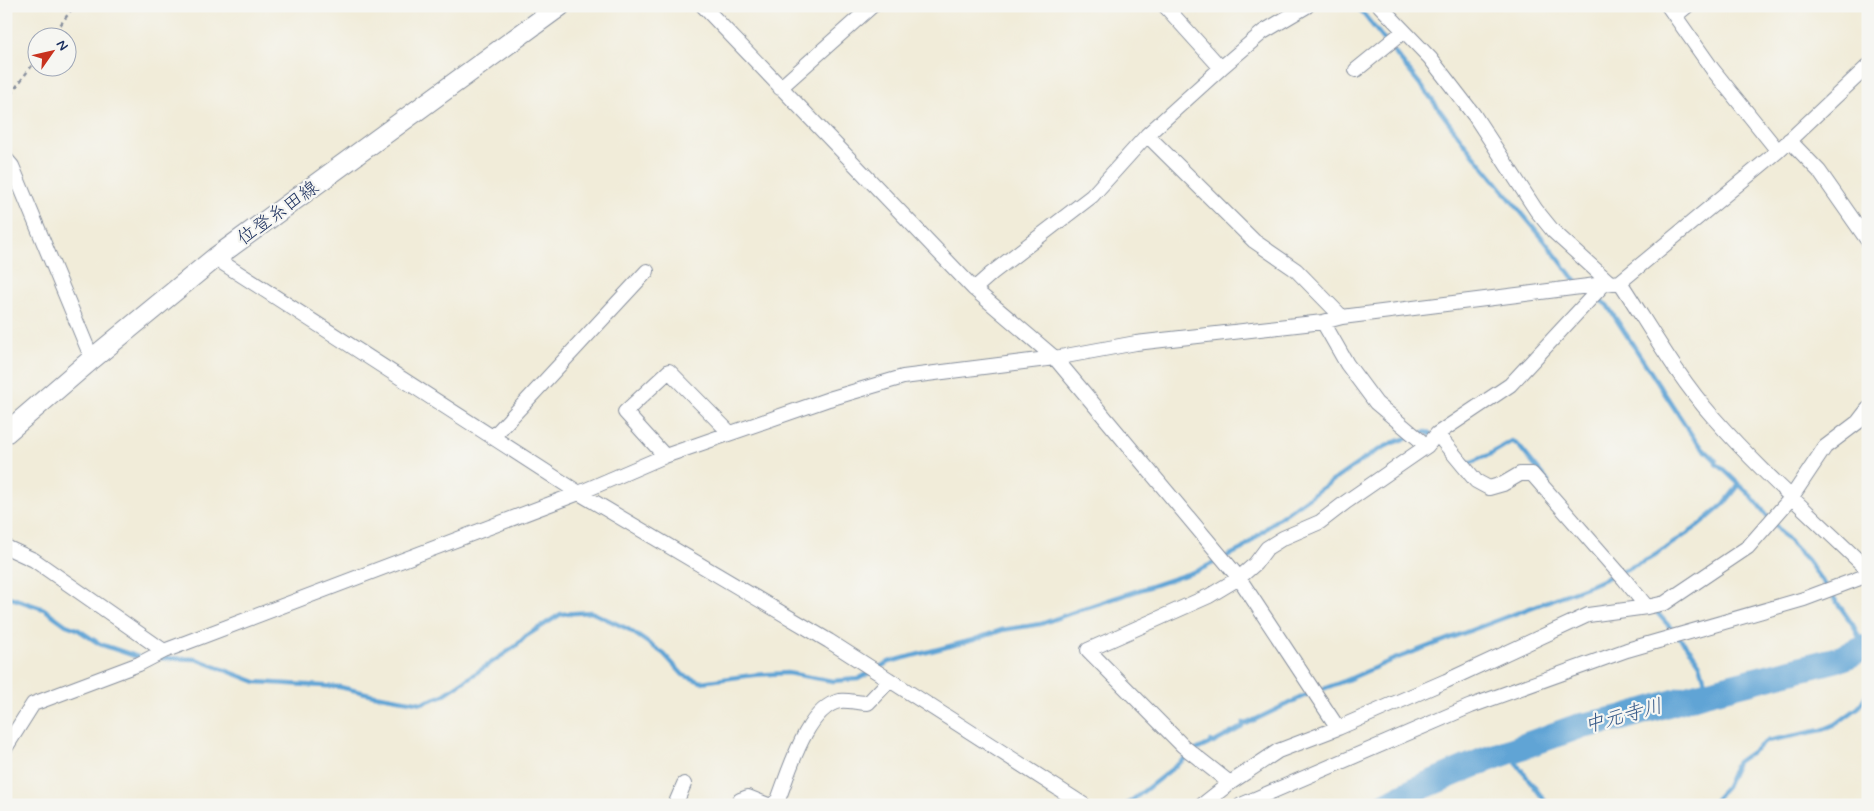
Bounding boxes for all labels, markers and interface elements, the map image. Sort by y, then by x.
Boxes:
north arrow [28,28,78,78]
text: N [52,36,72,54]
street label: 位登糸田線 [232,175,324,251]
water label: 中元寺川 [1581,693,1666,740]

